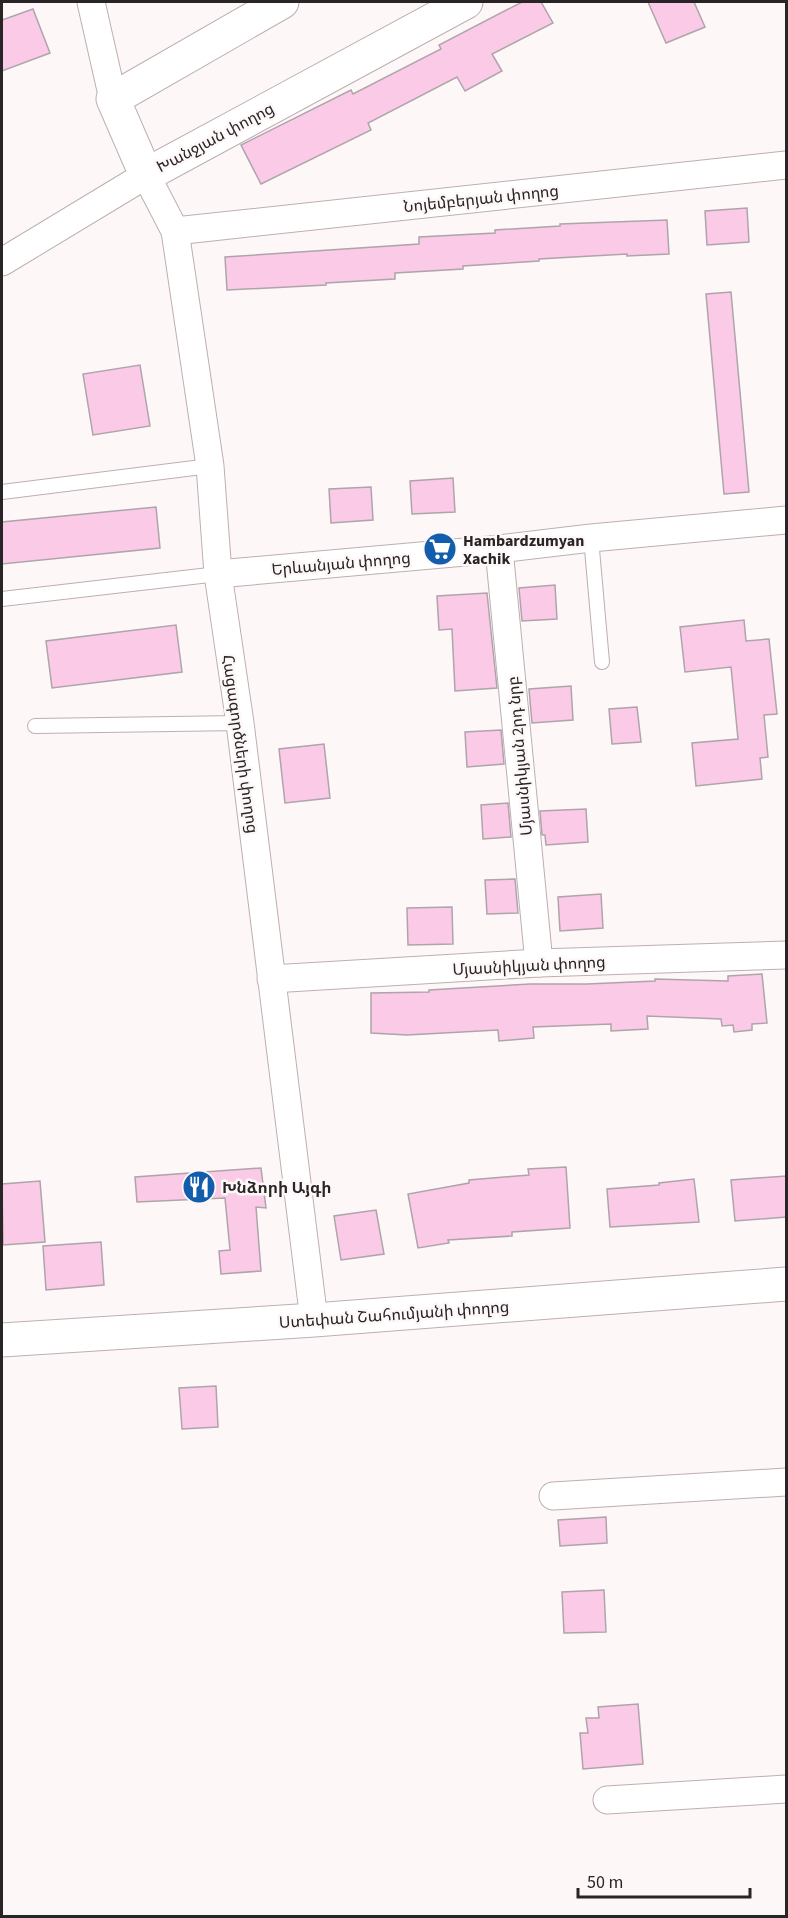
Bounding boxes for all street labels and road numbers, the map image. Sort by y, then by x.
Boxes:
street label: Խանջյան փողոց [153,98,278,178]
street label: Նոյեմբերյան փողոց [402,180,560,218]
street label: Երևանյան փողոց [271,547,412,581]
street label: Հացագործների փողոց [217,653,263,835]
street label: Մյասնիկյան 2րդ նրբ [502,675,538,837]
street label: Մյասնիկյան փողոց [452,951,606,981]
street label: Ստեփան Շահումյանի փողոց [278,1296,510,1334]

